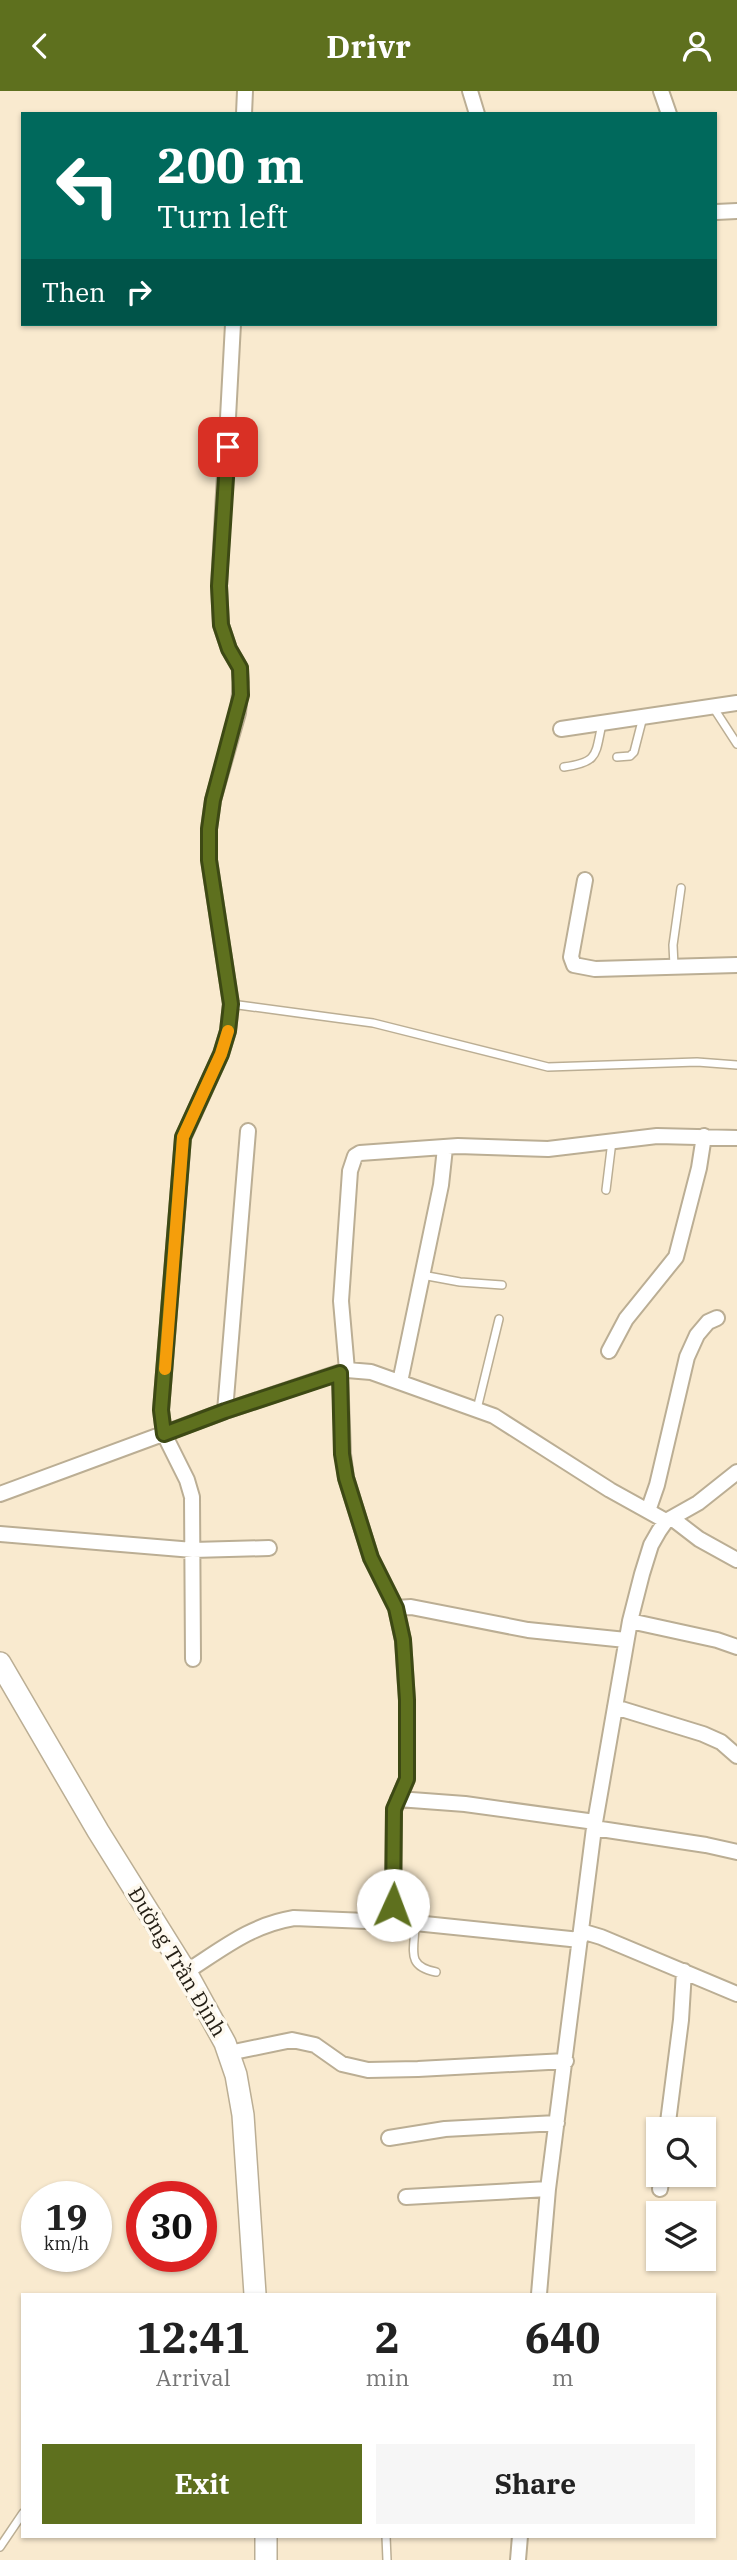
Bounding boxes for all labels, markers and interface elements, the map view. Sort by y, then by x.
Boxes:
text: Drivr [326,25,411,67]
icon: back [21,27,59,65]
icon: person [678,27,716,65]
text: 200 m [157,133,304,196]
icon: left [42,140,133,231]
text: Turn left [157,195,288,237]
icon: right [120,273,158,311]
text: Then [42,275,106,309]
pin [198,417,258,477]
icon: arrive [209,428,247,466]
position arrow [356,1868,430,1942]
street label: Đường Trần Định [122,1882,234,2041]
map controls [646,2117,716,2271]
button: search [646,2117,716,2187]
speed limit sign: 30 [126,2181,217,2272]
text: 19 [45,2194,88,2240]
button: layers [646,2201,716,2271]
text: km/h [44,2232,89,2255]
text: 12:41 [136,2310,250,2365]
text: 2 [375,2310,400,2365]
text: 640 [525,2310,600,2365]
text: Arrival [156,2362,231,2392]
text: min [366,2362,409,2392]
text: m [552,2362,574,2392]
button: Exit [42,2444,362,2524]
button: Share [376,2444,695,2524]

